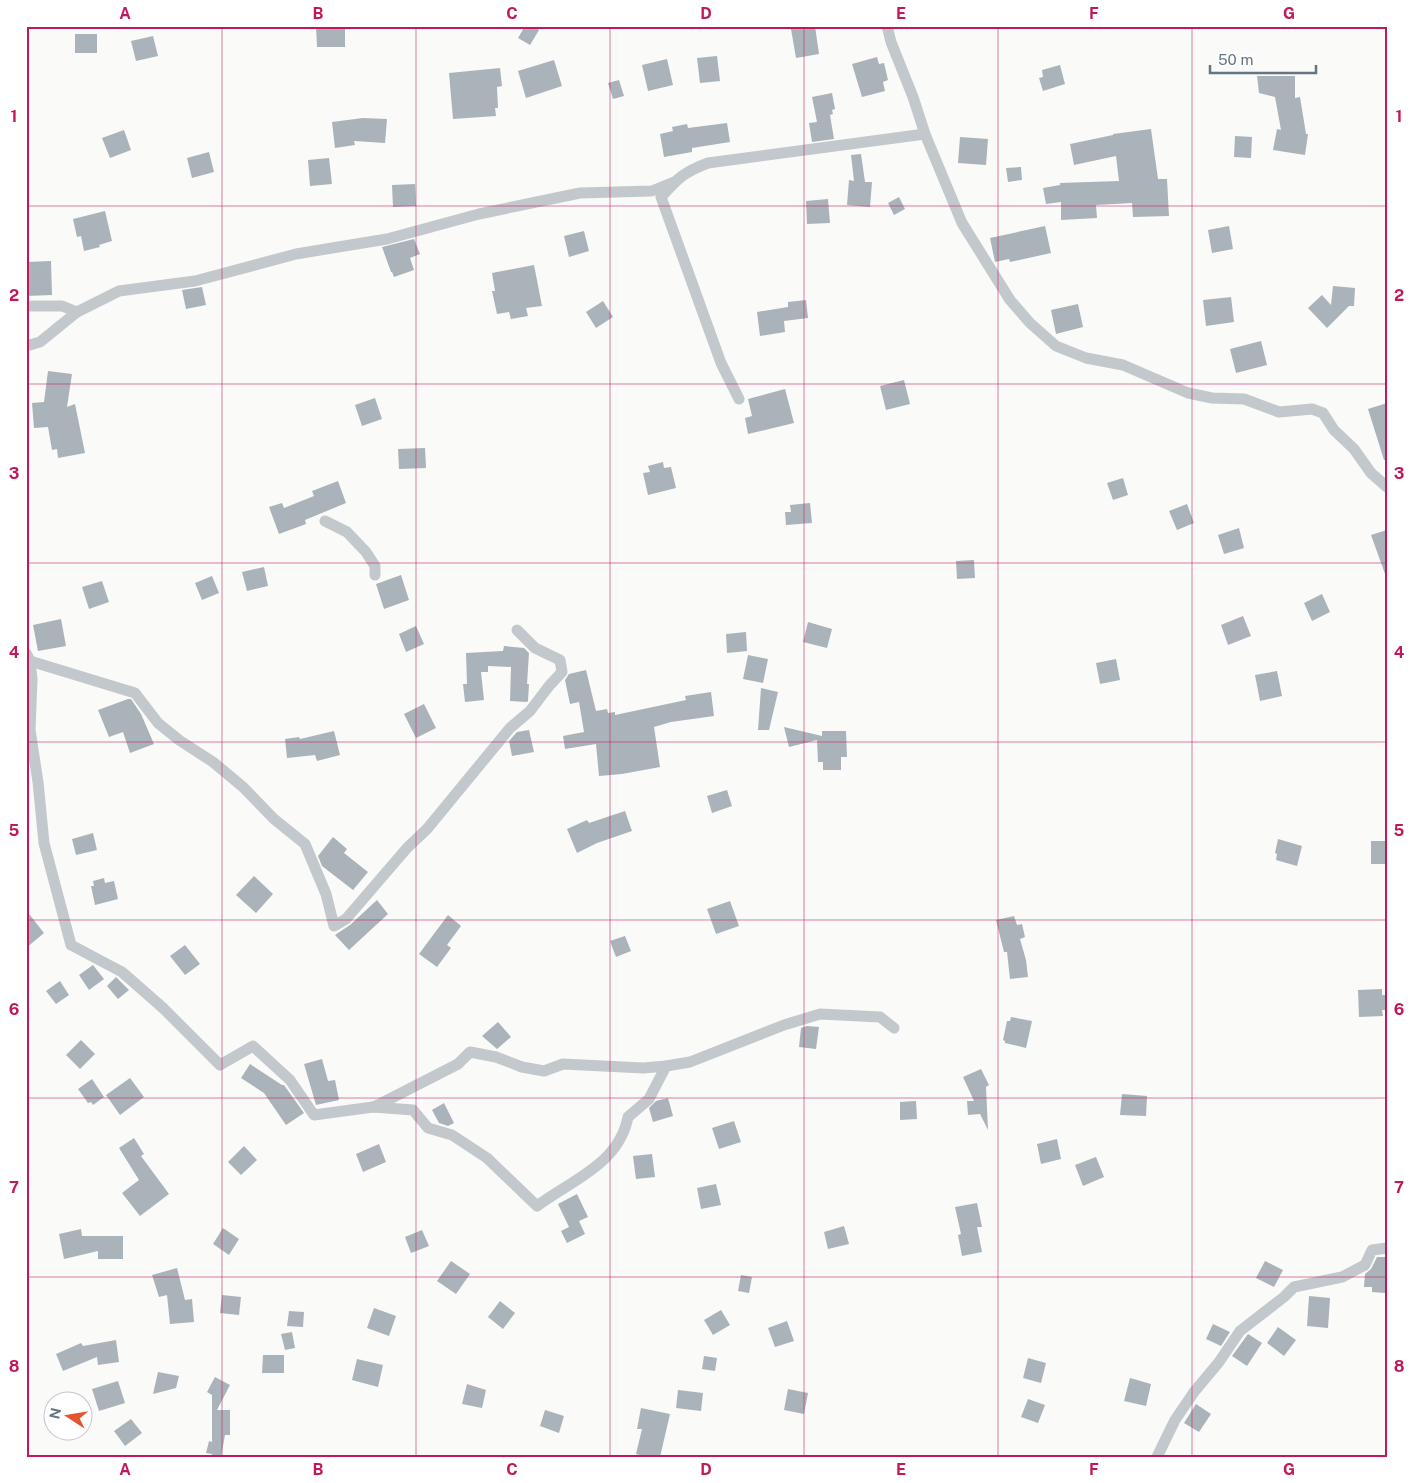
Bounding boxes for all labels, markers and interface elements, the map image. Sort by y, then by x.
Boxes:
text: A [119,4,131,23]
text: B [313,4,324,23]
text: C [506,4,518,23]
text: D [700,4,712,23]
text: E [896,4,906,23]
text: F [1089,4,1099,23]
text: G [1283,4,1295,23]
scale bar [1210,42,1317,74]
text: 50 m [1218,51,1253,68]
text: 1 [11,107,17,126]
text: 1 [1396,107,1402,126]
text: 2 [9,286,19,305]
text: 2 [1394,286,1404,305]
text: 3 [9,464,19,483]
text: 3 [1394,464,1404,483]
text: 4 [9,643,20,662]
text: 4 [1394,643,1405,662]
text: 5 [9,821,20,840]
text: 5 [1394,821,1405,840]
text: 6 [9,1000,19,1019]
text: 6 [1394,1000,1404,1019]
text: 7 [9,1178,19,1197]
text: 7 [1394,1178,1404,1197]
text: 8 [9,1357,20,1376]
text: 8 [1394,1357,1405,1376]
north arrow [42,1390,92,1440]
text: N [46,1406,64,1420]
text: A [119,1460,131,1479]
text: B [313,1460,324,1479]
text: C [506,1460,518,1479]
text: D [700,1460,712,1479]
text: E [896,1460,906,1479]
text: F [1089,1460,1099,1479]
text: G [1283,1460,1295,1479]

